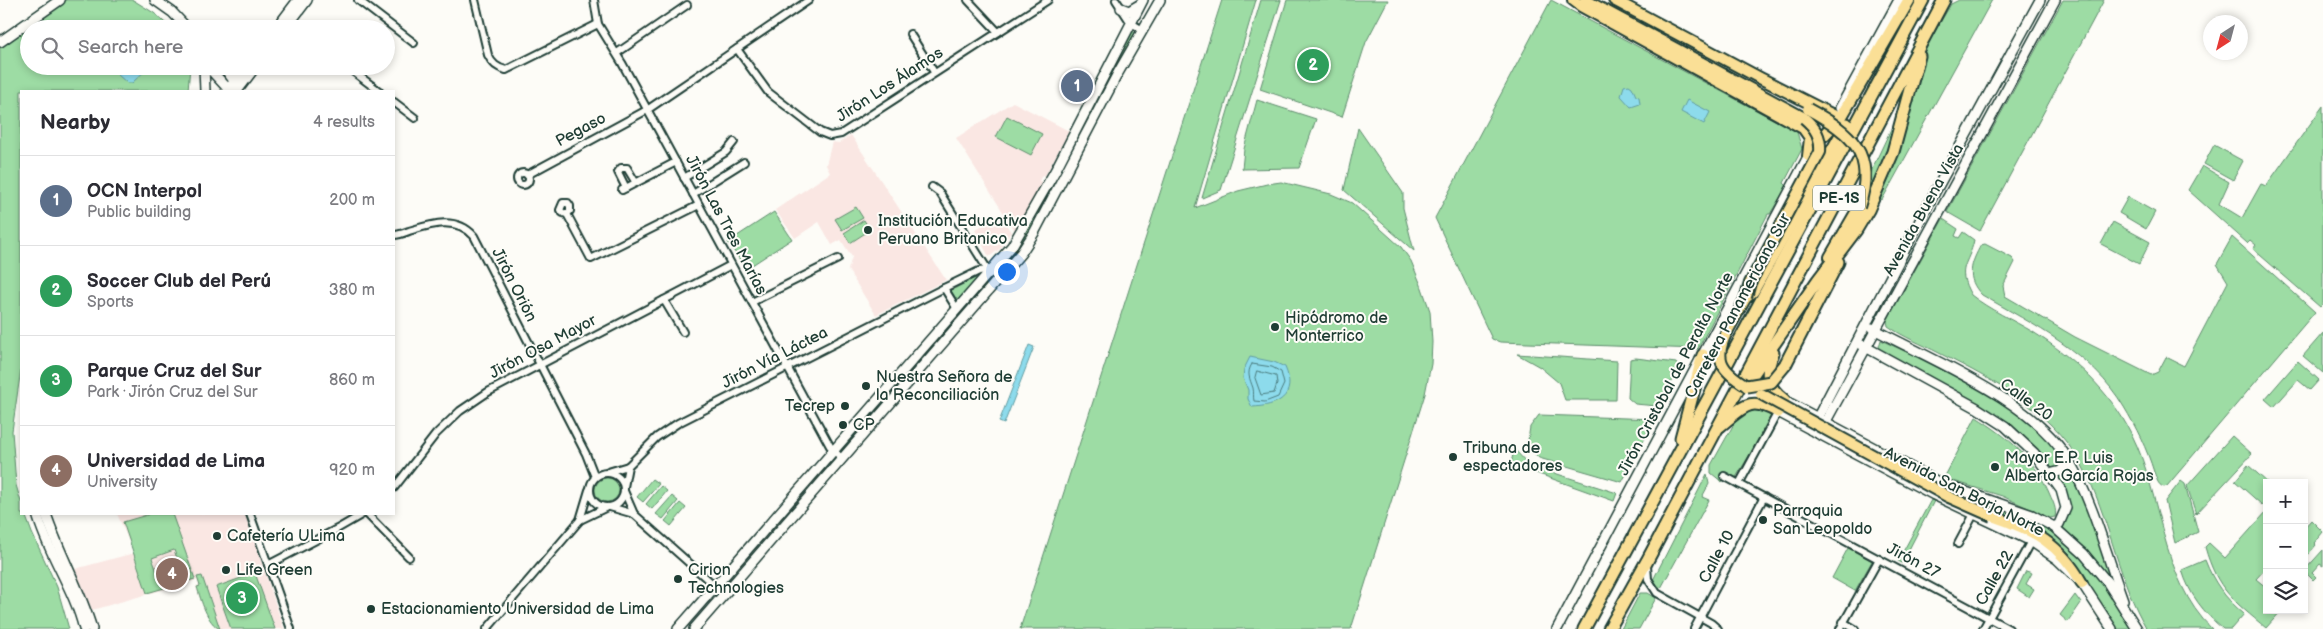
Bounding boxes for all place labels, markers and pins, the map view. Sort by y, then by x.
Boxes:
pin: 2 [1297,46,1329,84]
pin: 1 [1061,67,1093,105]
place label: Institución Educativa Peruano Britanico [878,212,1028,249]
marker: Institución Educativa Peruano Britanico [862,224,874,236]
place label: Hipódromo de Monterrico [1285,309,1388,346]
marker: Hipódromo de Monterrico [1269,321,1281,333]
place label: Nuestra Señora de la Reconciliación [876,368,1013,405]
marker: Nuestra Señora de la Reconciliación [860,380,872,392]
place label: Tecrep [785,397,835,416]
marker: Tecrep [839,400,851,412]
place label: CP [853,416,874,435]
marker: CP [837,419,849,431]
place label: Tribuna de espectadores [1463,439,1562,476]
place label: Mayor E.P. Luis Alberto García Rojas [2005,449,2154,486]
marker: Tribuna de espectadores [1447,451,1459,463]
marker: Mayor E.P. Luis Alberto García Rojas [1989,461,2001,473]
place label: Parroquia San Leopoldo [1773,502,1872,539]
marker: Parroquia San Leopoldo [1757,514,1769,526]
place label: Cafetería ULima [227,527,345,546]
marker: Cafetería ULima [211,530,223,542]
pin: 4 [156,555,188,593]
place label: Life Green [236,561,313,580]
place label: Cirion Technologies [688,561,784,598]
marker: Life Green [220,564,232,576]
marker: Cirion Technologies [672,573,684,585]
pin: 3 [226,579,258,617]
place label: Estacionamiento Universidad de Lima [381,600,654,619]
marker: Estacionamiento Universidad de Lima [365,603,377,615]

